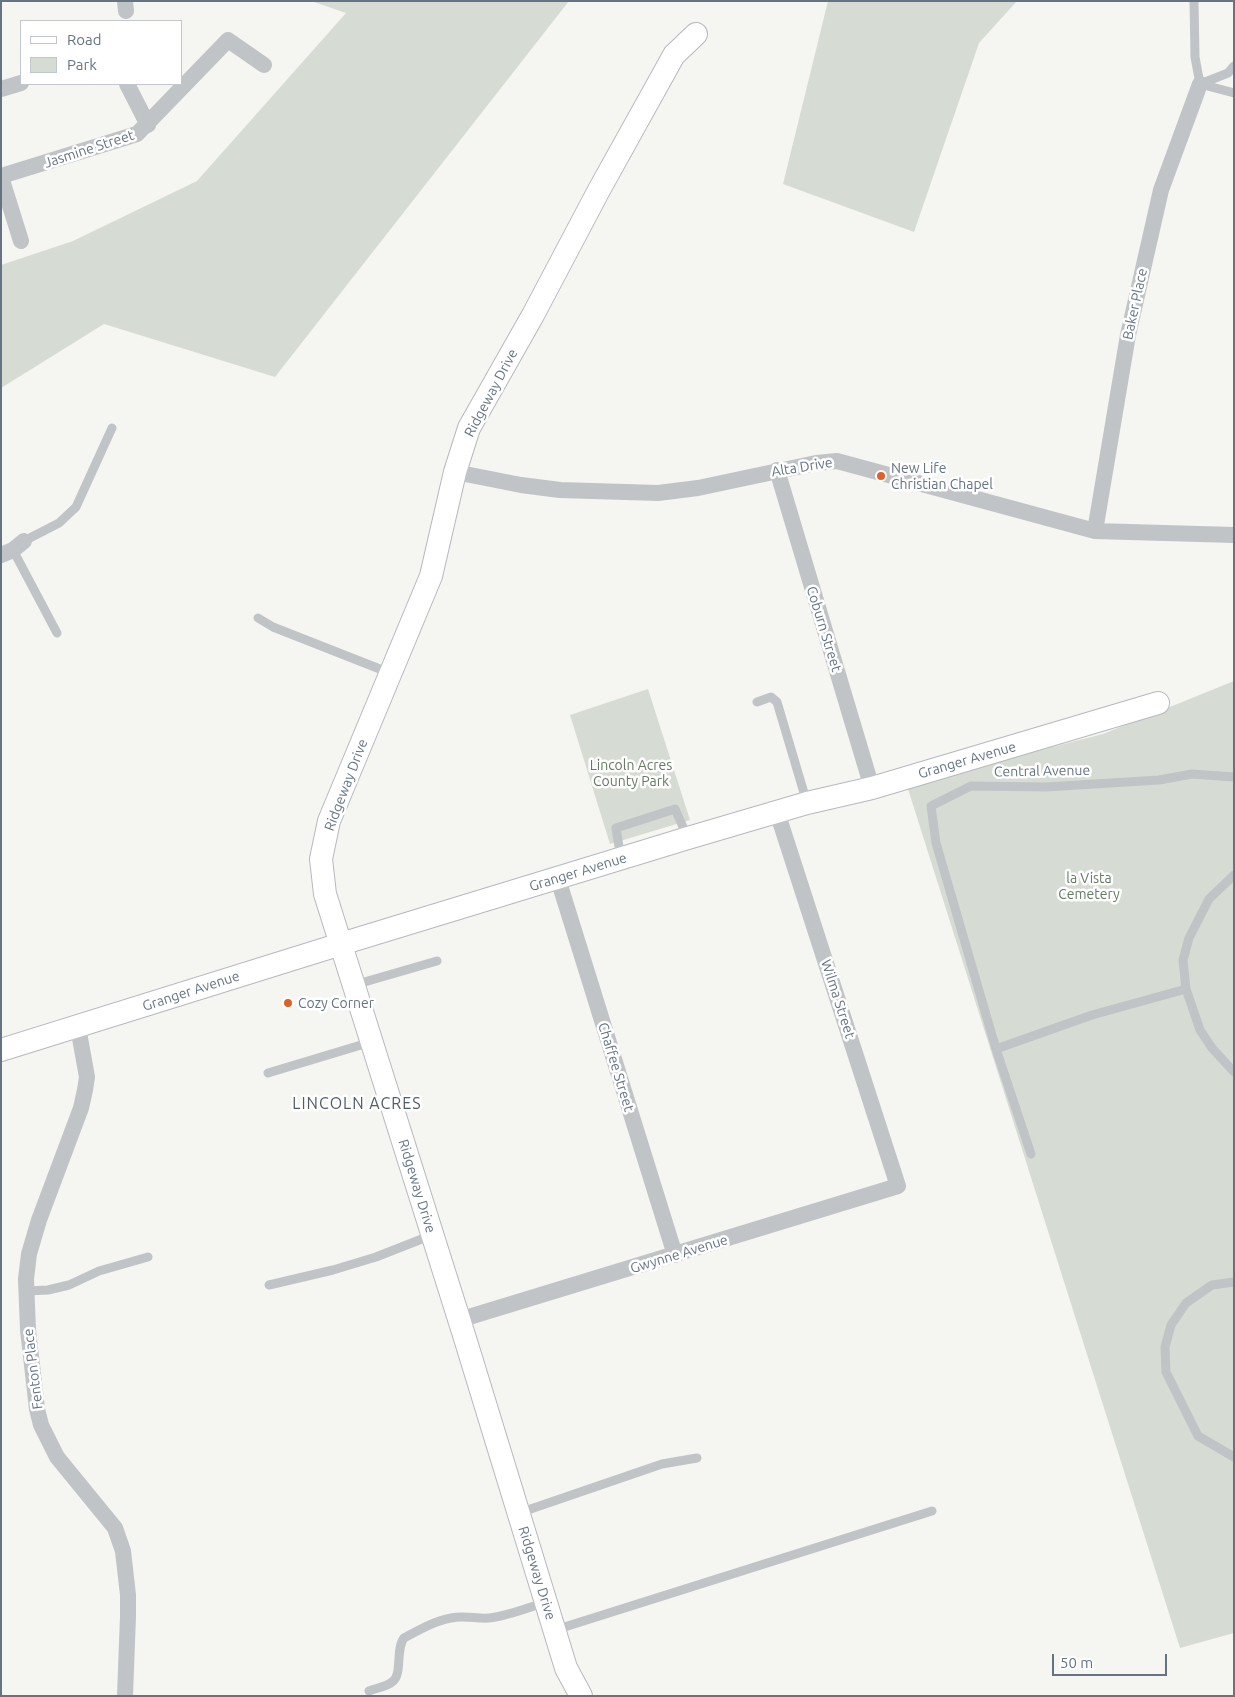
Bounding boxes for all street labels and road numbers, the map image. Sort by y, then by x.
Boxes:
street label: Jasmine Street [42,127,136,171]
street label: Baker Place [1119,267,1151,341]
street label: Ridgeway Drive [461,346,521,440]
street label: Alta Drive [770,454,834,480]
street label: Coburn Street [803,584,845,674]
street label: Ridgeway Drive [321,737,371,833]
street label: Granger Avenue [916,738,1018,782]
street label: Central Avenue [994,762,1090,780]
street label: Granger Avenue [527,849,629,895]
street label: Wilma Street [817,957,859,1041]
street label: Granger Avenue [140,967,242,1015]
street label: Chaffee Street [594,1020,638,1114]
street label: Ridgeway Drive [395,1137,439,1235]
street label: Gwynne Avenue [628,1231,730,1277]
street label: Fenton Place [20,1328,46,1410]
street label: Ridgeway Drive [515,1524,559,1622]

